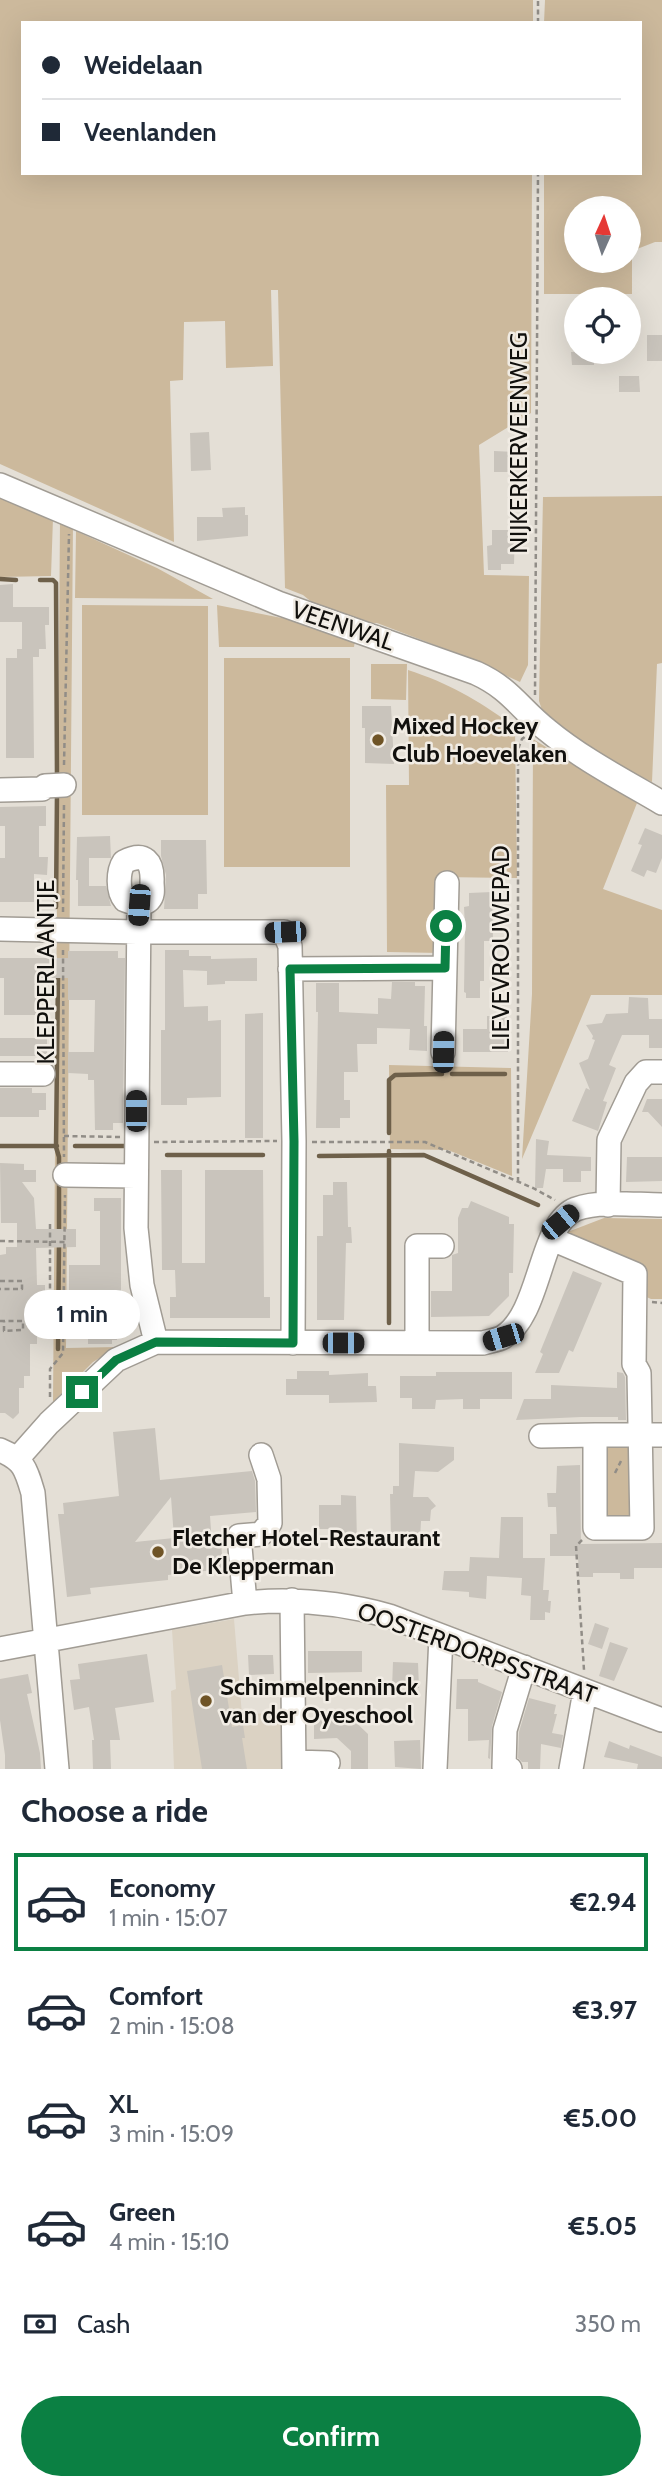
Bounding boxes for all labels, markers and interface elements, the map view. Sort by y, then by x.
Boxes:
text: Weidelaan [84,49,203,81]
text: Veenlanden [84,116,217,148]
north arrow [564,196,640,273]
map controls [564,196,641,364]
button: locate [564,287,641,364]
street label: NIJKERKERVEENWEG [504,332,533,554]
street label: VEENWAL [288,594,398,657]
place label: Mixed Hockey Club Hoevelaken [392,711,567,768]
marker: Mixed Hockey Club Hoevelaken [370,732,386,748]
street label: LIEVEVROUWEPAD [486,845,515,1051]
street label: KLEPPERLAANTJE [31,880,60,1064]
car [128,883,151,927]
route start [430,910,462,942]
car [264,921,307,943]
car [433,1031,454,1073]
car [126,1090,147,1132]
car [538,1200,583,1244]
callout: 1 min [24,1290,140,1340]
text: 1 min [56,1300,108,1328]
car [480,1321,527,1353]
car [323,1333,365,1354]
route end [66,1376,98,1408]
place label: Fletcher Hotel-Restaurant De Klepperman [172,1523,440,1580]
marker: Fletcher Hotel-Restaurant De Klepperman [150,1544,166,1560]
street label: OOSTERDORPSSTRAAT [354,1596,601,1709]
place label: Schimmelpenninck van der Oyeschool [220,1672,419,1729]
marker: Schimmelpenninck van der Oyeschool [198,1693,214,1709]
text: Choose a ride [21,1791,208,1830]
icon: car [25,1871,88,1934]
text: Economy [109,1872,215,1904]
text: €2.94 [570,1886,637,1918]
text: 1 min · 15:07 [109,1904,228,1932]
icon: car [25,1979,88,2042]
text: Comfort [109,1980,203,2012]
text: €3.97 [573,1994,637,2026]
text: 2 min · 15:08 [109,2012,235,2040]
icon: car [25,2087,88,2150]
text: XL [109,2088,138,2120]
text: €5.00 [564,2102,637,2134]
text: 3 min · 15:09 [109,2120,234,2148]
icon: car [25,2195,88,2258]
text: Green [109,2196,176,2228]
text: €5.05 [569,2210,637,2242]
text: 4 min · 15:10 [109,2228,229,2256]
icon: cash [21,2305,59,2343]
text: Cash [77,2308,130,2340]
text: 350 m [575,2310,641,2338]
button: Confirm [21,2396,641,2476]

